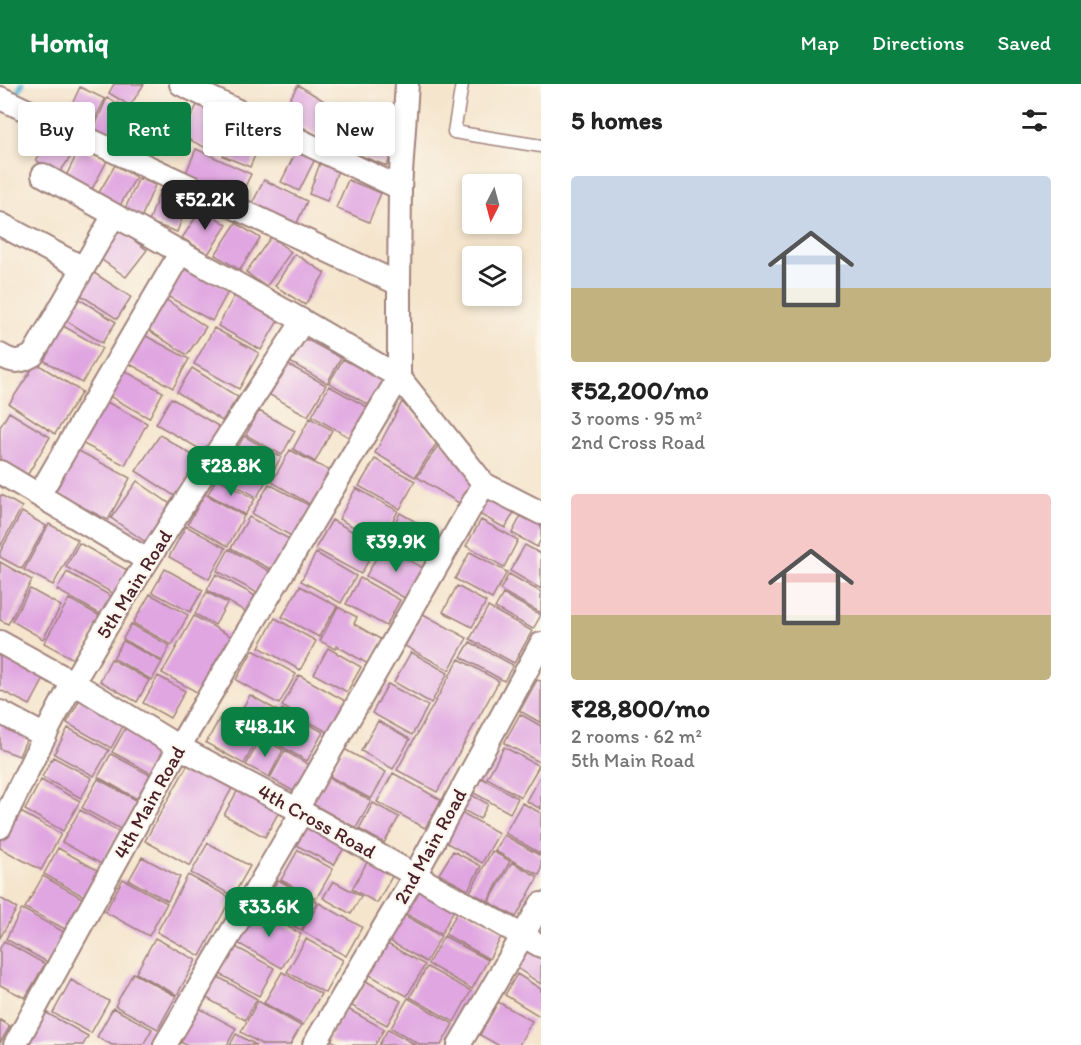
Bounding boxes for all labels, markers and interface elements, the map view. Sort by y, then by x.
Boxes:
text: Homiq [30,25,109,59]
text: Map [801,30,839,55]
text: Directions [872,30,964,55]
text: Saved [997,30,1051,55]
chip: Buy [18,102,95,156]
chip: Rent [107,102,191,156]
chip: Filters [203,102,303,156]
chip: New [315,102,395,156]
text: 5 homes [571,104,663,136]
icon: filters [1018,104,1051,137]
north arrow [462,174,522,234]
map controls [462,174,522,306]
pin: ₹52.2K [156,180,254,231]
text: ₹52.2K [176,187,235,211]
icon: home [757,215,865,323]
button: layers [462,246,522,306]
text: ₹52,200/mo [571,374,709,406]
text: 3 rooms · 95 m² [571,406,702,430]
text: 2nd Cross Road [571,430,705,454]
pin: ₹28.8K [182,446,280,497]
text: ₹28.8K [201,453,261,477]
pin: ₹39.9K [347,522,445,573]
street label: 5th Main Road [91,525,177,643]
text: ₹39.9K [366,529,426,553]
icon: home [757,533,865,641]
text: ₹28,800/mo [571,692,710,724]
pin: ₹48.1K [216,707,314,758]
text: ₹48.1K [235,714,295,738]
text: 2 rooms · 62 m² [571,724,702,748]
street label: 4th Main Road [108,741,190,863]
text: 5th Main Road [571,748,695,772]
street label: 4th Cross Road [254,779,380,863]
street label: 2nd Main Road [388,784,472,908]
pin: ₹33.6K [220,887,318,938]
text: ₹33.6K [239,894,299,918]

